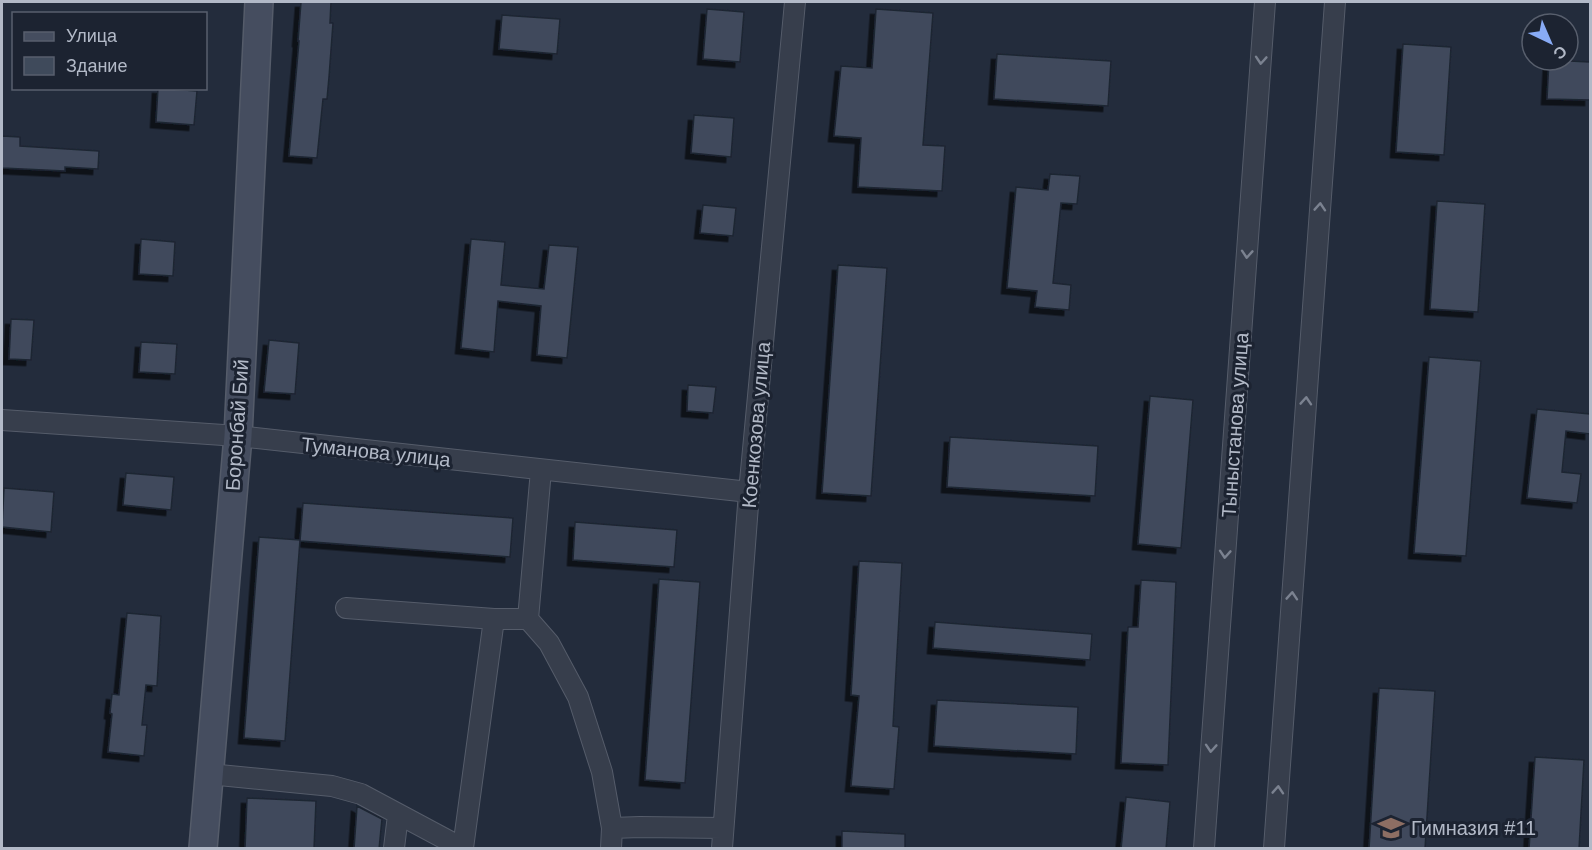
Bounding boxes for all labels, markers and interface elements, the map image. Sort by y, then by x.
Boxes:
legend [12,12,207,90]
north arrow [1520,12,1580,72]
text: Улица [66,26,118,46]
text: С [1550,42,1570,63]
one-way arrow [1254,55,1267,64]
text: Здание [66,56,127,76]
one-way arrow [1313,202,1326,211]
one-way arrow [1241,250,1254,259]
street label: Тыныстанова улица [1218,331,1253,518]
street label: Коенкозова улица [738,340,774,509]
street label: Боронбай Бий [221,358,253,492]
one-way arrow [1299,397,1312,406]
street label: Туманова улица [300,433,453,471]
one-way arrow [1219,549,1232,558]
one-way arrow [1286,591,1299,600]
one-way arrow [1205,744,1218,753]
one-way arrow [1272,786,1285,795]
school or university icon: Гимназия #11 [1376,813,1406,843]
place label: Гимназия #11 [1411,817,1536,839]

